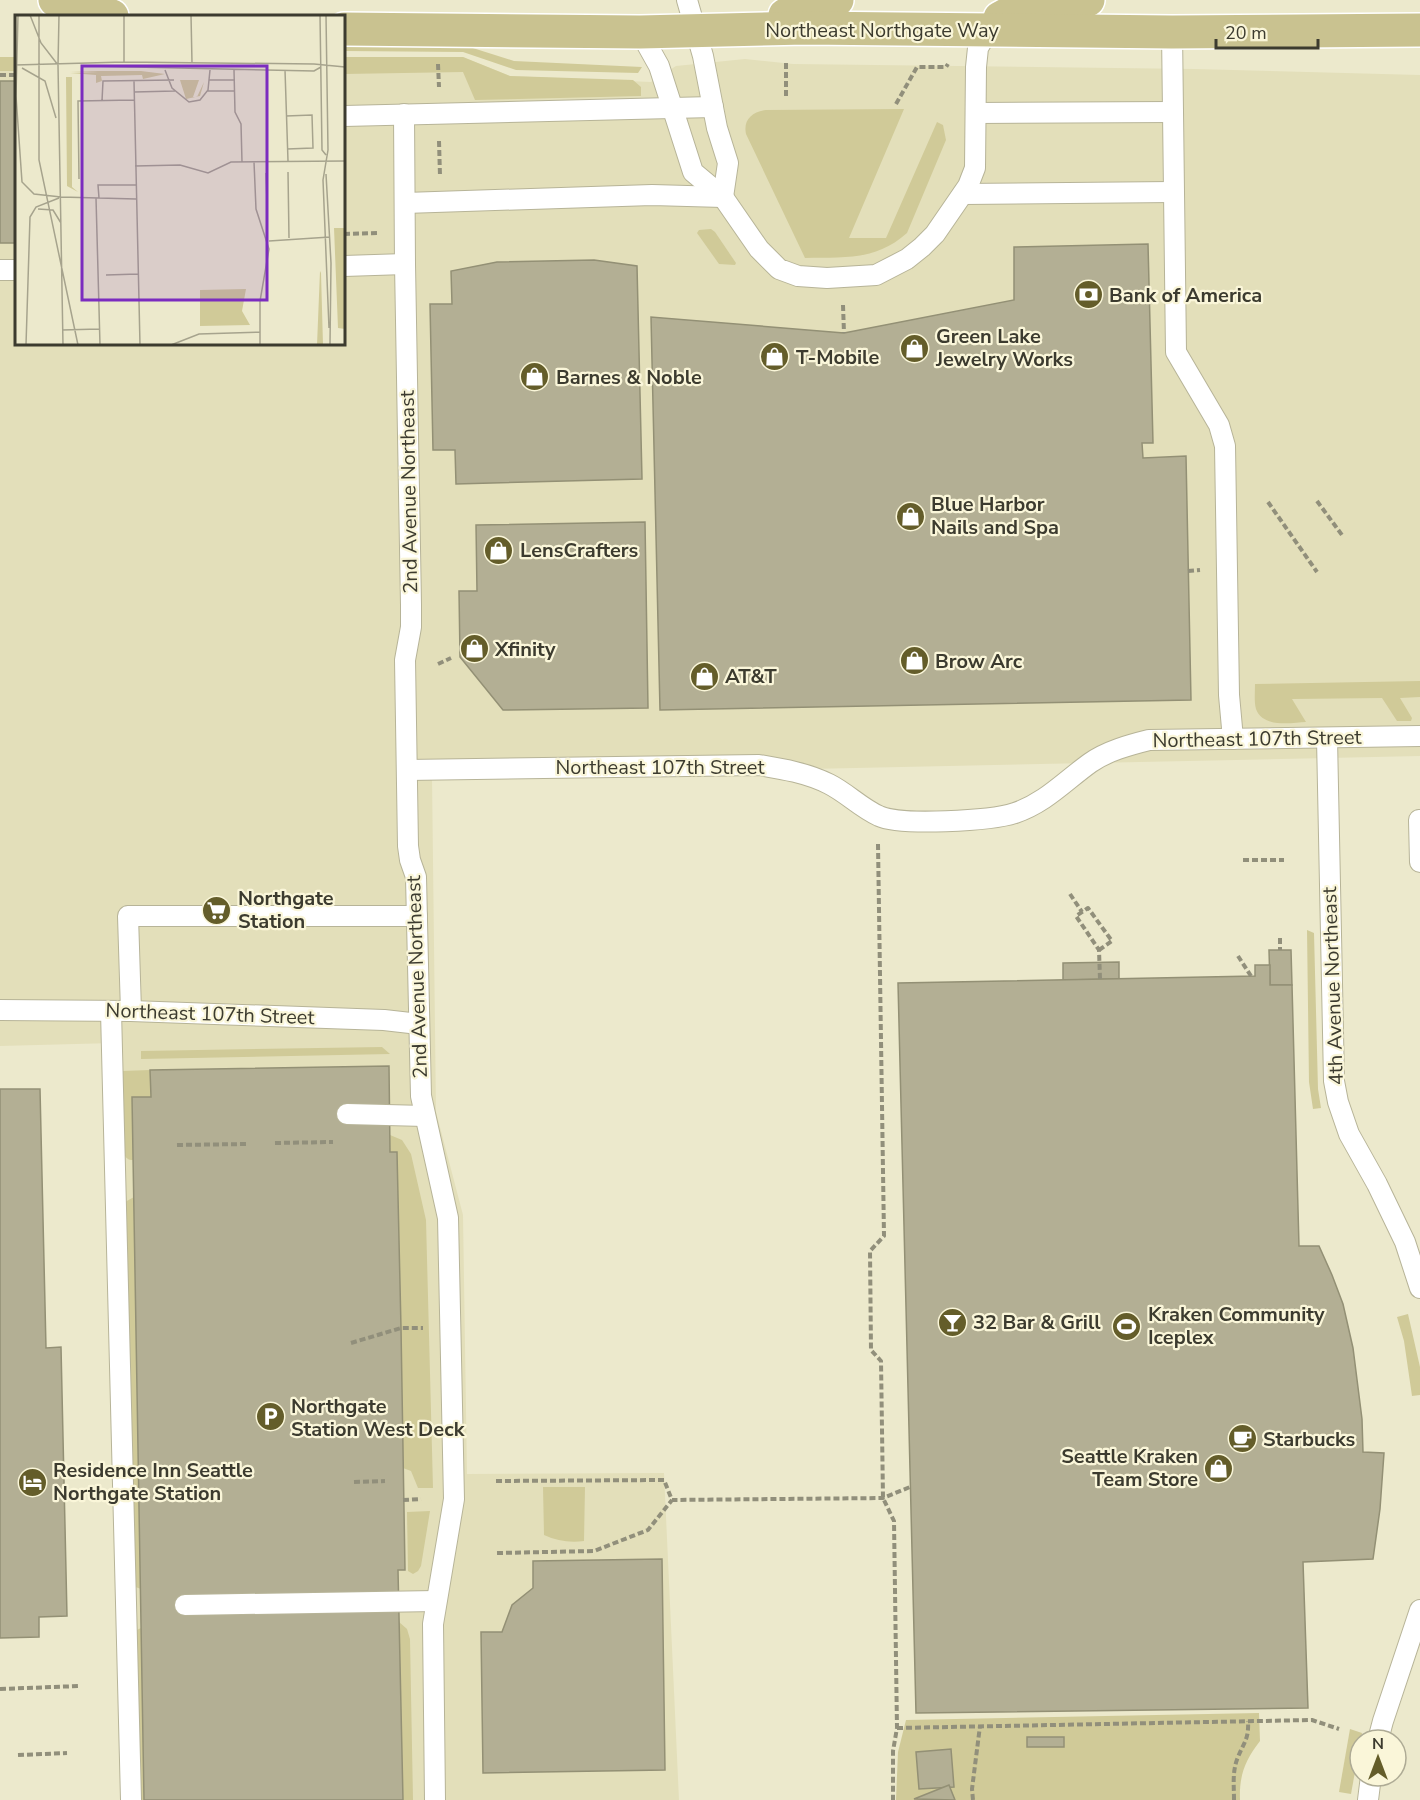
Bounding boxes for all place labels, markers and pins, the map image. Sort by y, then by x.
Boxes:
bank icon: Bank of America [1072,279,1104,311]
place label: Bank of America [1109,282,1262,309]
place label: Green Lake Jewelry Works [935,323,1073,373]
shop icon: Green Lake Jewelry Works [899,332,931,364]
shop icon: T-Mobile [759,341,791,373]
place label: T-Mobile [796,344,879,371]
shop icon: Barnes & Noble [519,361,551,393]
place label: Barnes & Noble [556,364,702,391]
place label: Blue Harbor Nails and Spa [931,491,1059,541]
shop icon: Blue Harbor Nails and Spa [894,500,926,532]
shop icon: LensCrafters [483,534,515,566]
place label: LensCrafters [520,537,639,564]
shop icon: Xfinity [458,633,490,665]
place label: Xfinity [494,636,556,663]
shop icon: Brow Arc [898,645,930,677]
place label: Brow Arc [935,648,1023,675]
shop icon: AT&T [688,660,720,692]
place label: AT&T [725,663,777,690]
place label: Northgate Station [238,885,334,935]
supermarket icon: Northgate Station [201,894,233,926]
place label: Kraken Community Iceplex [1148,1301,1325,1351]
bar icon: 32 Bar & Grill [936,1306,968,1338]
place label: 32 Bar & Grill [973,1309,1101,1336]
sports icon: Kraken Community Iceplex [1111,1310,1143,1342]
place label: Northgate Station West Deck [291,1393,466,1443]
parking icon: Northgate Station West Deck [254,1401,286,1433]
cafe icon: Starbucks [1226,1423,1258,1455]
place label: Starbucks [1263,1426,1356,1453]
place label: Seattle Kraken Team Store [1061,1443,1198,1493]
shop icon: Seattle Kraken Team Store [1203,1452,1235,1484]
place label: Residence Inn Seattle Northgate Station [53,1457,253,1507]
hotel icon: Residence Inn Seattle Northgate Station [16,1466,48,1498]

